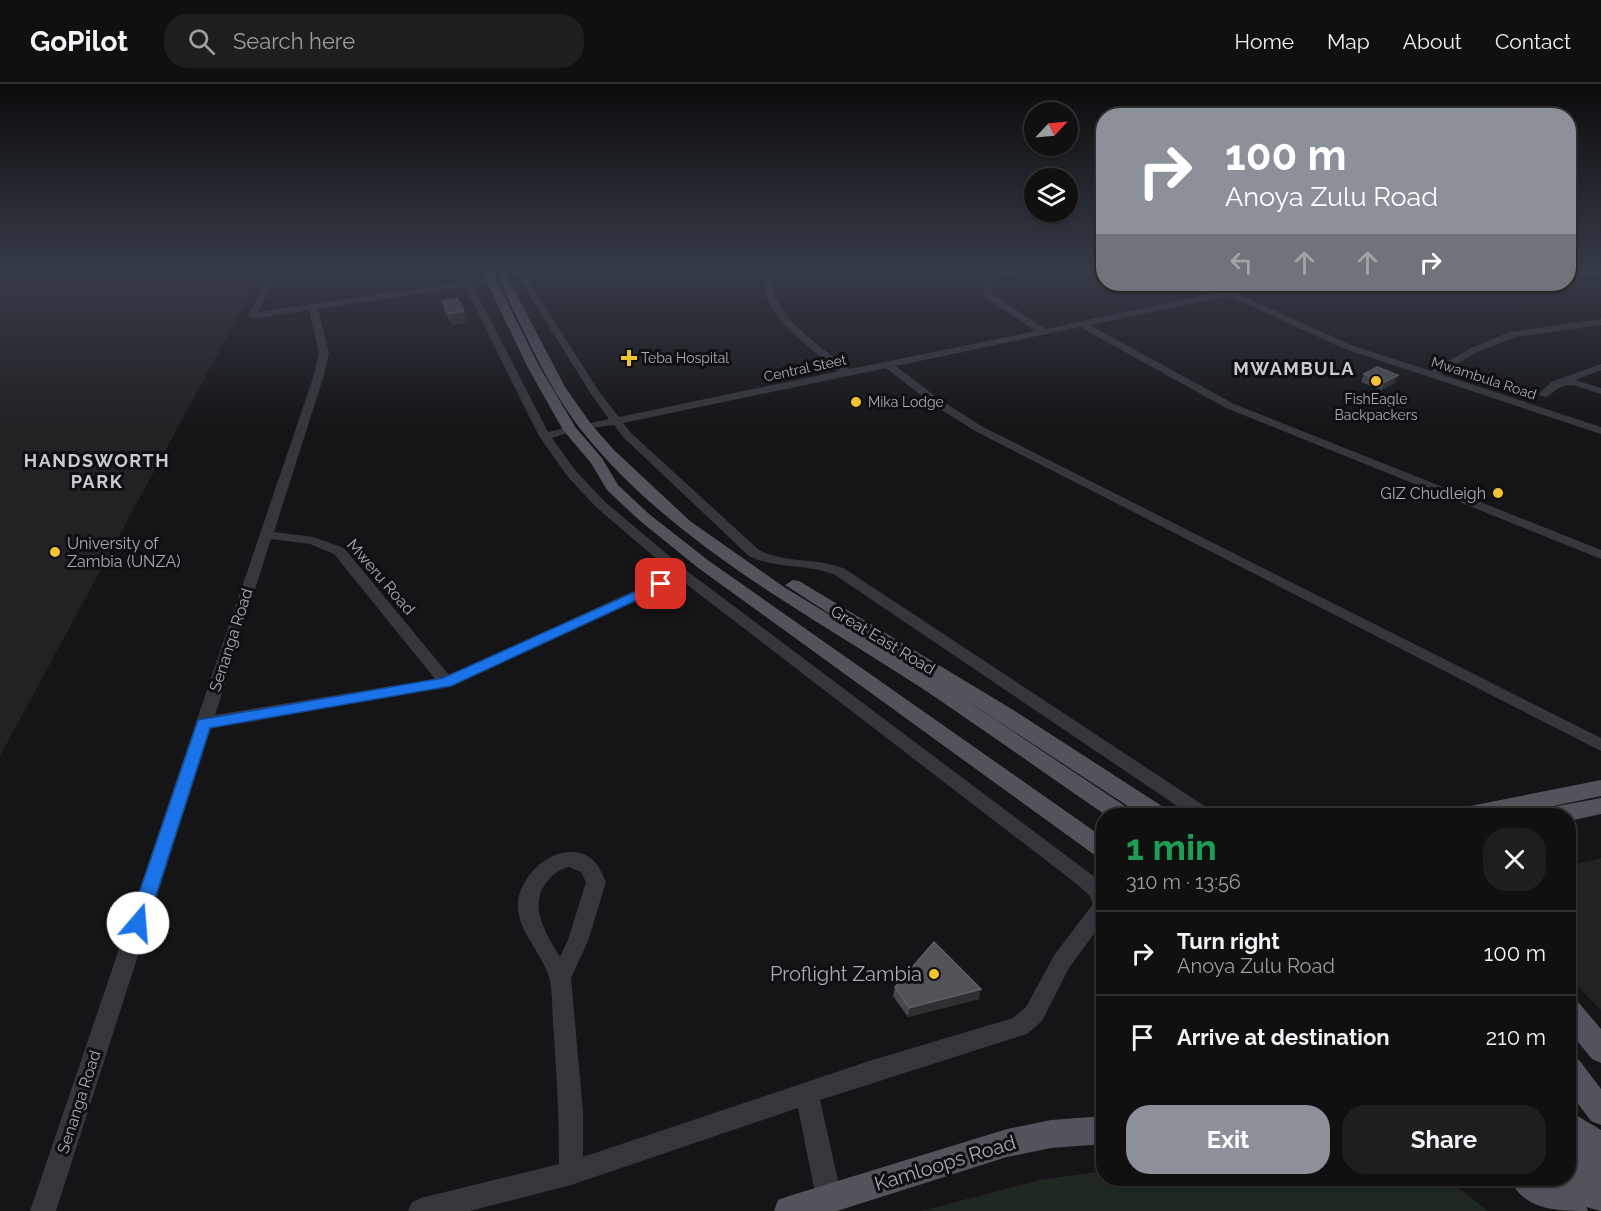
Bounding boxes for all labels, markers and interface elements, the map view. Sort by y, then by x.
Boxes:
search box [164,14,584,68]
text: GoPilot [30,25,128,58]
icon: search [185,25,218,58]
text: Search here [233,28,355,54]
text: Home [1235,29,1294,54]
text: Map [1327,29,1370,54]
text: About [1403,29,1462,54]
text: Contact [1495,29,1571,54]
north arrow [1024,102,1078,156]
map controls [1024,102,1078,222]
text: 100 m [1225,131,1347,180]
icon: right [1126,132,1204,210]
button: layers [1024,168,1078,222]
text: Anoya Zulu Road [1225,181,1438,212]
icon: left [1225,246,1258,279]
icon: ahead [1288,246,1321,279]
icon: ahead [1351,246,1384,279]
icon: right [1414,246,1447,279]
place label: Teba Hospital [641,350,729,366]
marker: Teba Hospital [622,351,636,365]
street label: Central Steet [762,351,848,385]
street label: Mwambula Road [1429,353,1539,403]
district label: MWAMBULA [1233,358,1355,379]
marker: FishEagle Backpackers [1369,374,1383,388]
place label: FishEagle Backpackers [1335,391,1418,423]
place label: Mika Lodge [868,394,944,410]
marker: Mika Lodge [849,395,863,409]
district label: HANDSWORTH PARK [24,450,170,492]
place label: GIZ Chudleigh [1380,484,1486,503]
marker: GIZ Chudleigh [1491,486,1505,500]
place label: University of Zambia (UNZA) [67,534,181,571]
street label: Mweru Road [343,535,419,619]
marker: University of Zambia (UNZA) [48,545,62,559]
pin [635,558,686,609]
icon: arrive [644,567,677,600]
street label: Senanga Road [205,586,257,694]
street label: Great East Road [827,601,939,679]
text: 1 min [1126,826,1217,868]
button: close [1483,828,1546,891]
text: 310 m · 13:56 [1126,870,1241,894]
position arrow [106,891,170,955]
text: Turn right [1177,928,1280,954]
icon: right [1126,937,1159,970]
text: 100 m [1484,940,1546,966]
text: Anoya Zulu Road [1177,954,1335,978]
place label: Proflight Zambia [770,962,922,986]
marker: Proflight Zambia [927,967,941,981]
icon: arrive [1126,1021,1159,1054]
text: Arrive at destination [1177,1024,1390,1050]
text: 210 m [1486,1024,1546,1050]
street label: Senanga Road [53,1048,105,1156]
button: Exit [1126,1105,1330,1174]
button: Share [1342,1105,1546,1174]
street label: Kamloops Road [871,1130,1019,1196]

